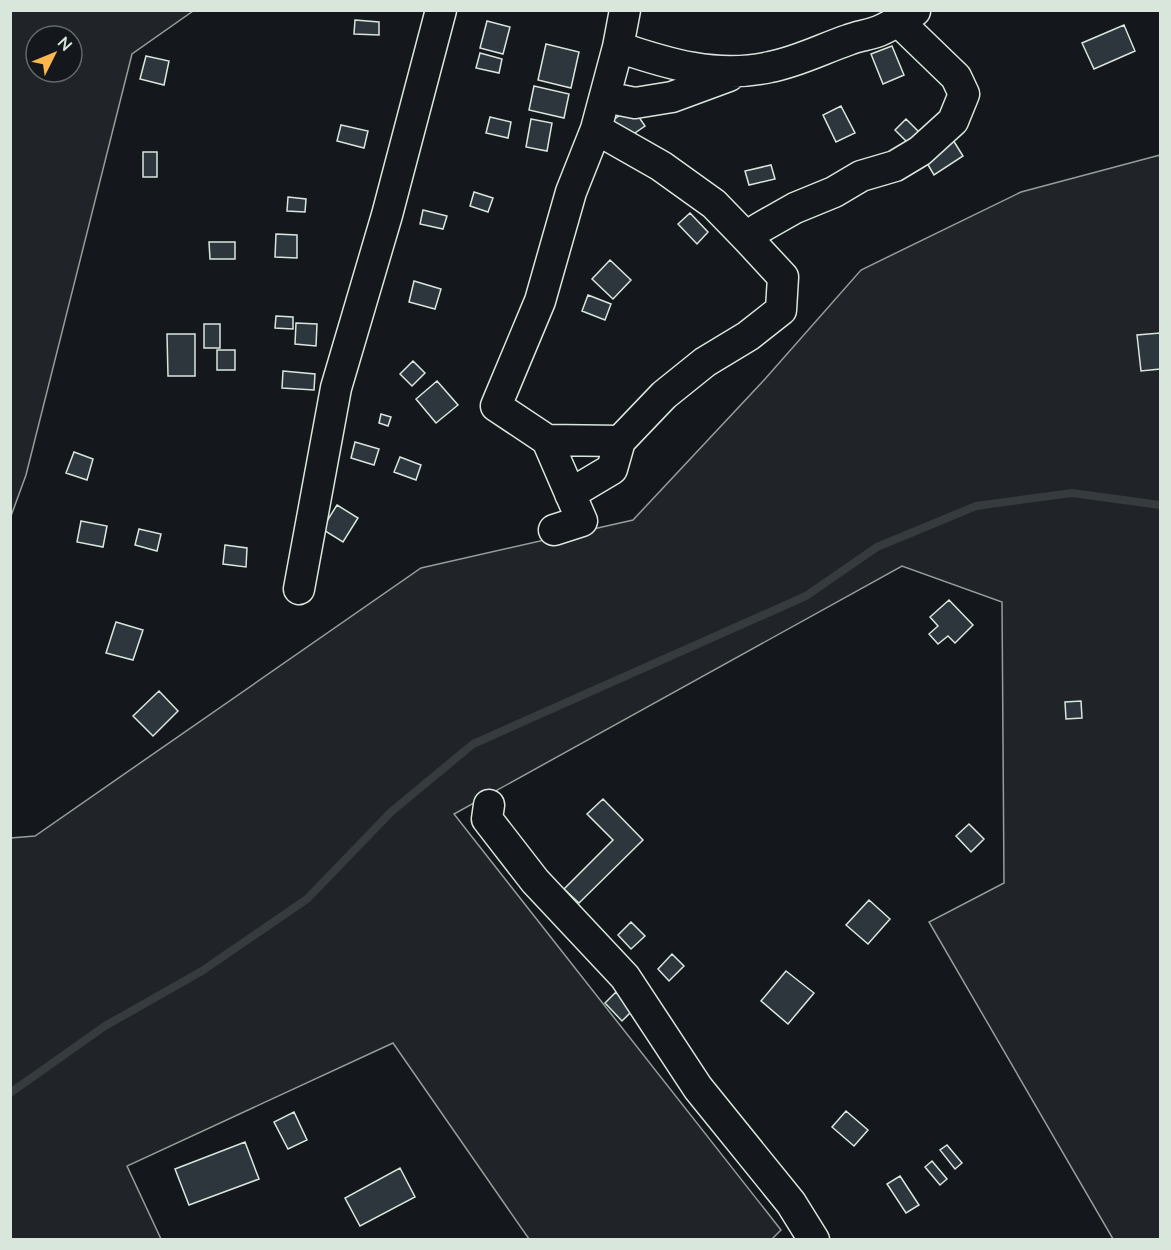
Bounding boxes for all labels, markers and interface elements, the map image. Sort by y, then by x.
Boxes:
north arrow [24,24,84,84]
text: N [54,32,76,54]

